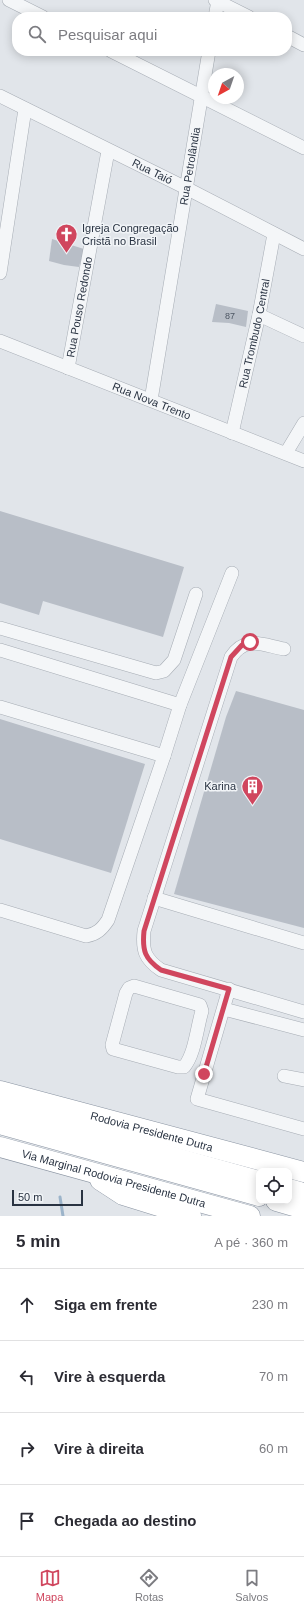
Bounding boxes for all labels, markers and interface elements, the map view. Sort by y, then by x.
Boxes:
search box [12,12,292,56]
icon: search [26,23,48,45]
text: Pesquisar aqui [58,26,157,43]
north arrow [208,68,244,104]
street label: Rua Petrolândia [177,125,202,206]
street label: Rua Taió [130,156,174,186]
church icon: Igreja Congregação Cristã no Brasil [53,221,79,254]
place label: Igreja Congregação Cristã no Brasil [82,222,179,247]
street label: Rua Pouso Redondo [64,256,94,358]
street label: Rua Trombudo Central [236,278,272,389]
house number: 87 [225,311,235,321]
street label: Rua Nova Trento [111,380,193,422]
route start [241,633,259,651]
building icon: Karina [239,773,265,806]
place label: Karina [204,780,237,792]
route end [195,1065,213,1083]
street label: Rodovia Presidente Dutra [89,1109,215,1154]
street label: Via Marginal Rodovia Presidente Dutra [20,1147,208,1210]
map controls [256,1168,292,1204]
button: locate [256,1168,292,1204]
scale bar [12,1188,83,1207]
text: 50 m [18,1191,42,1203]
text: 5 min [16,1232,60,1251]
text: A pé · 360 m [214,1235,288,1250]
icon: ahead [16,1294,38,1316]
text: Siga em frente [54,1296,157,1313]
text: 230 m [252,1297,288,1312]
icon: left [16,1366,38,1388]
text: Vire à esquerda [54,1368,165,1385]
text: 70 m [259,1369,288,1384]
icon: right [16,1438,38,1460]
text: Vire à direita [54,1440,144,1457]
text: 60 m [259,1441,288,1456]
icon: arrive [16,1510,38,1532]
text: Chegada ao destino [54,1512,197,1529]
tab: Mapa [36,1567,63,1603]
tab: Rotas [135,1567,164,1603]
tab: Salvos [235,1567,268,1603]

